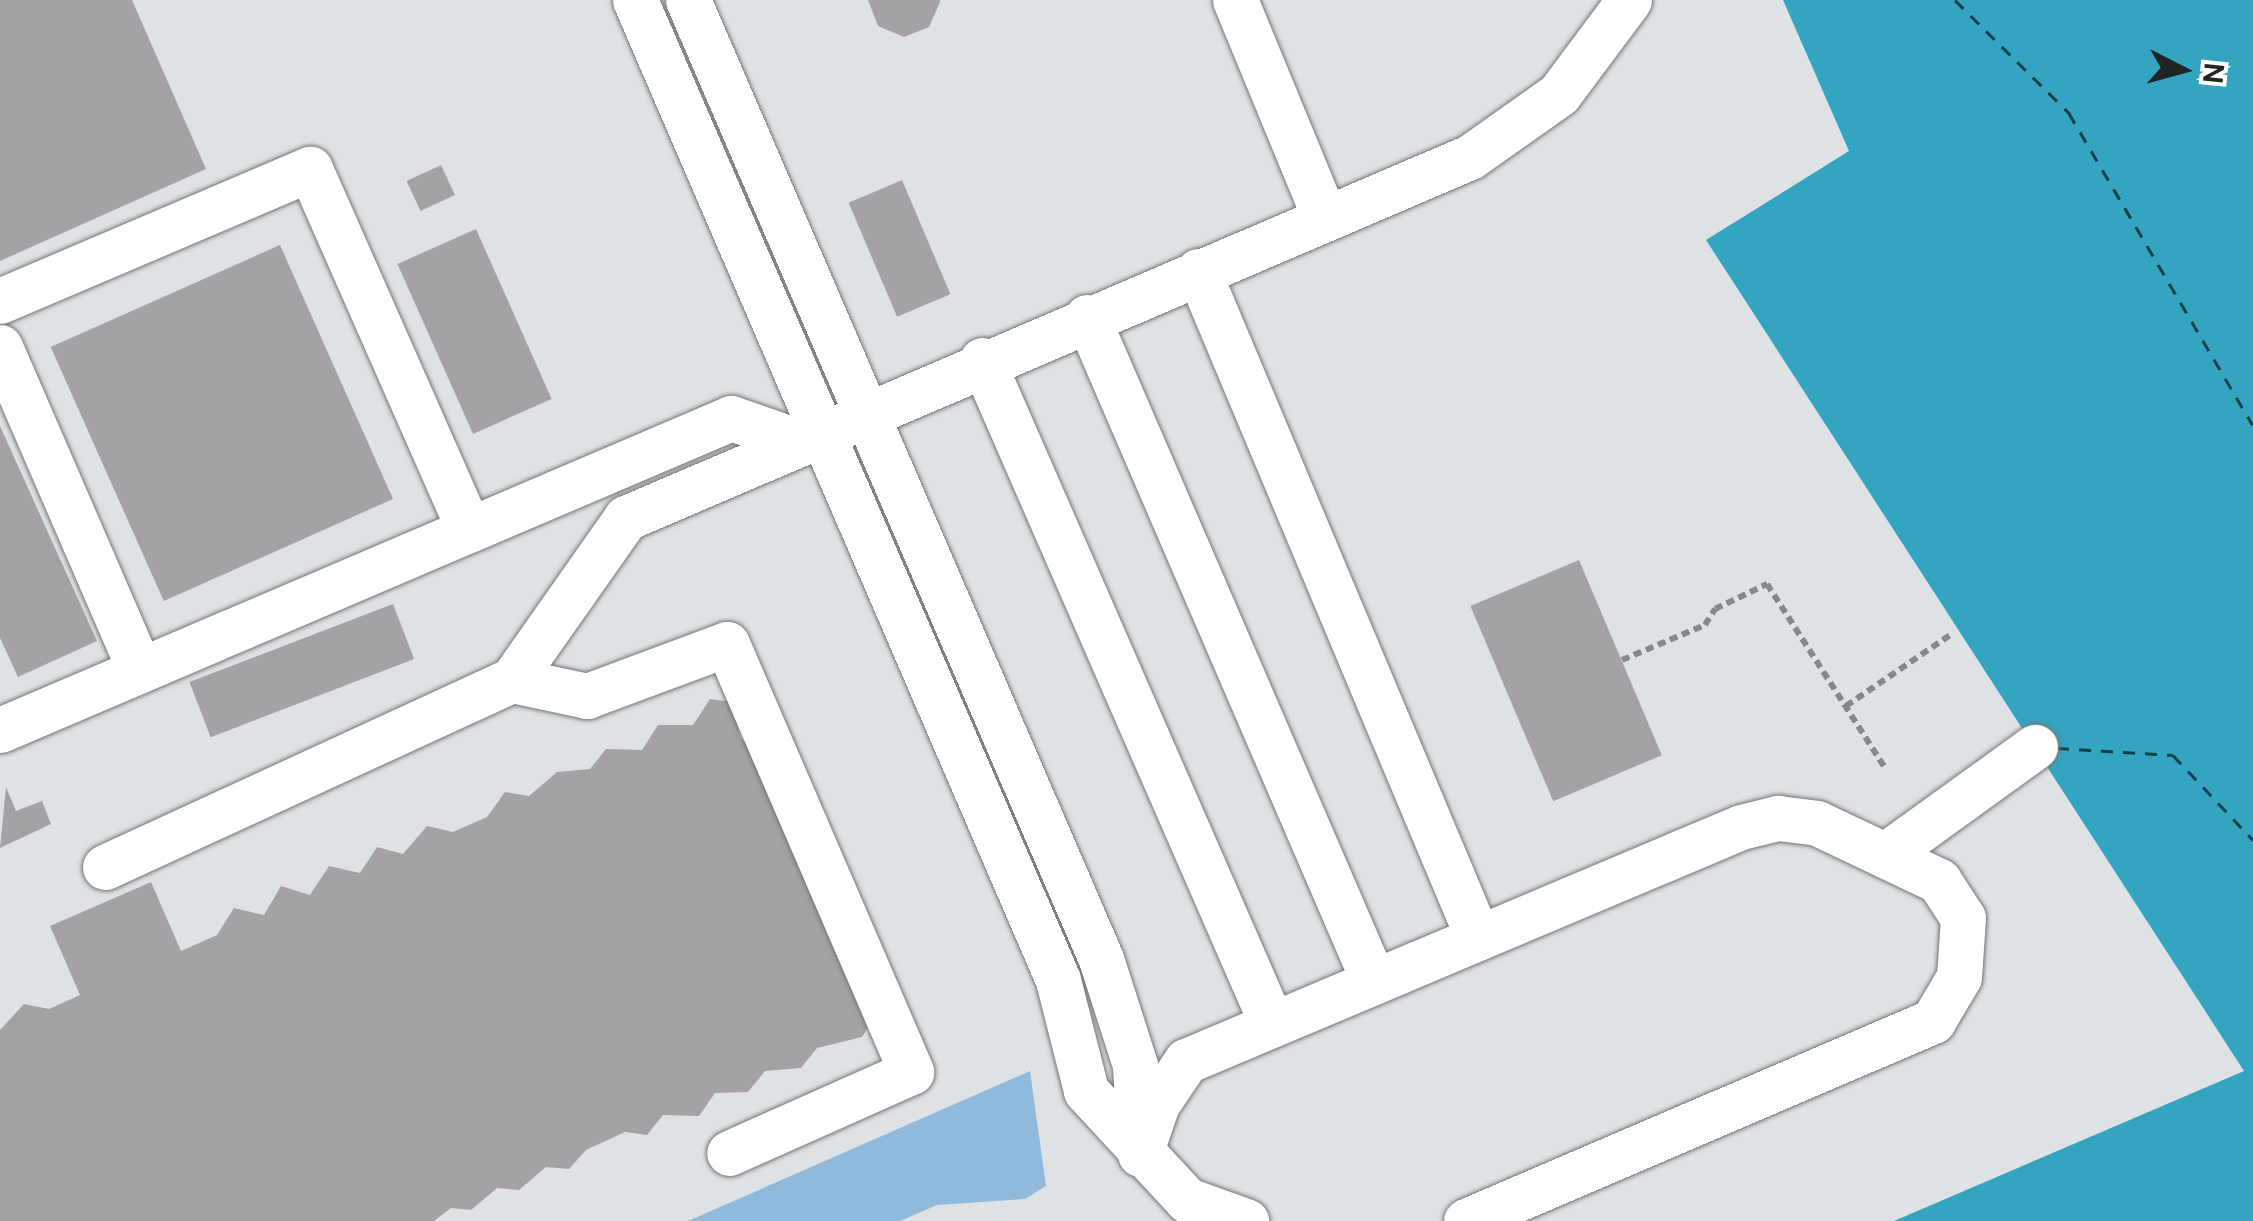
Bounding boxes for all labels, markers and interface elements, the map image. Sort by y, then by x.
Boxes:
north arrow [2133,20,2233,120]
text: N [2194,61,2233,85]

